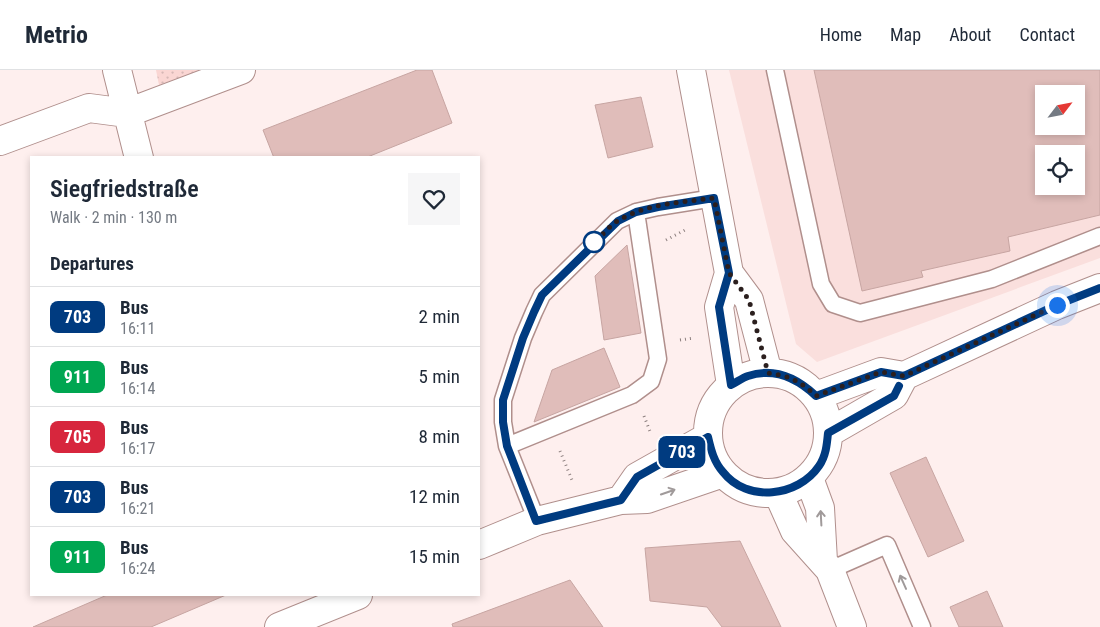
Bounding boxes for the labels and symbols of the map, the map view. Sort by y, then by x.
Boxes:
north arrow [1035,85,1085,135]
unlabelled marker [583,231,605,253]
your location [1045,293,1070,318]
line badge: 703 [653,436,711,468]
one-way arrow [660,486,676,496]
one-way arrow [816,510,826,526]
one-way arrow [897,575,907,590]

